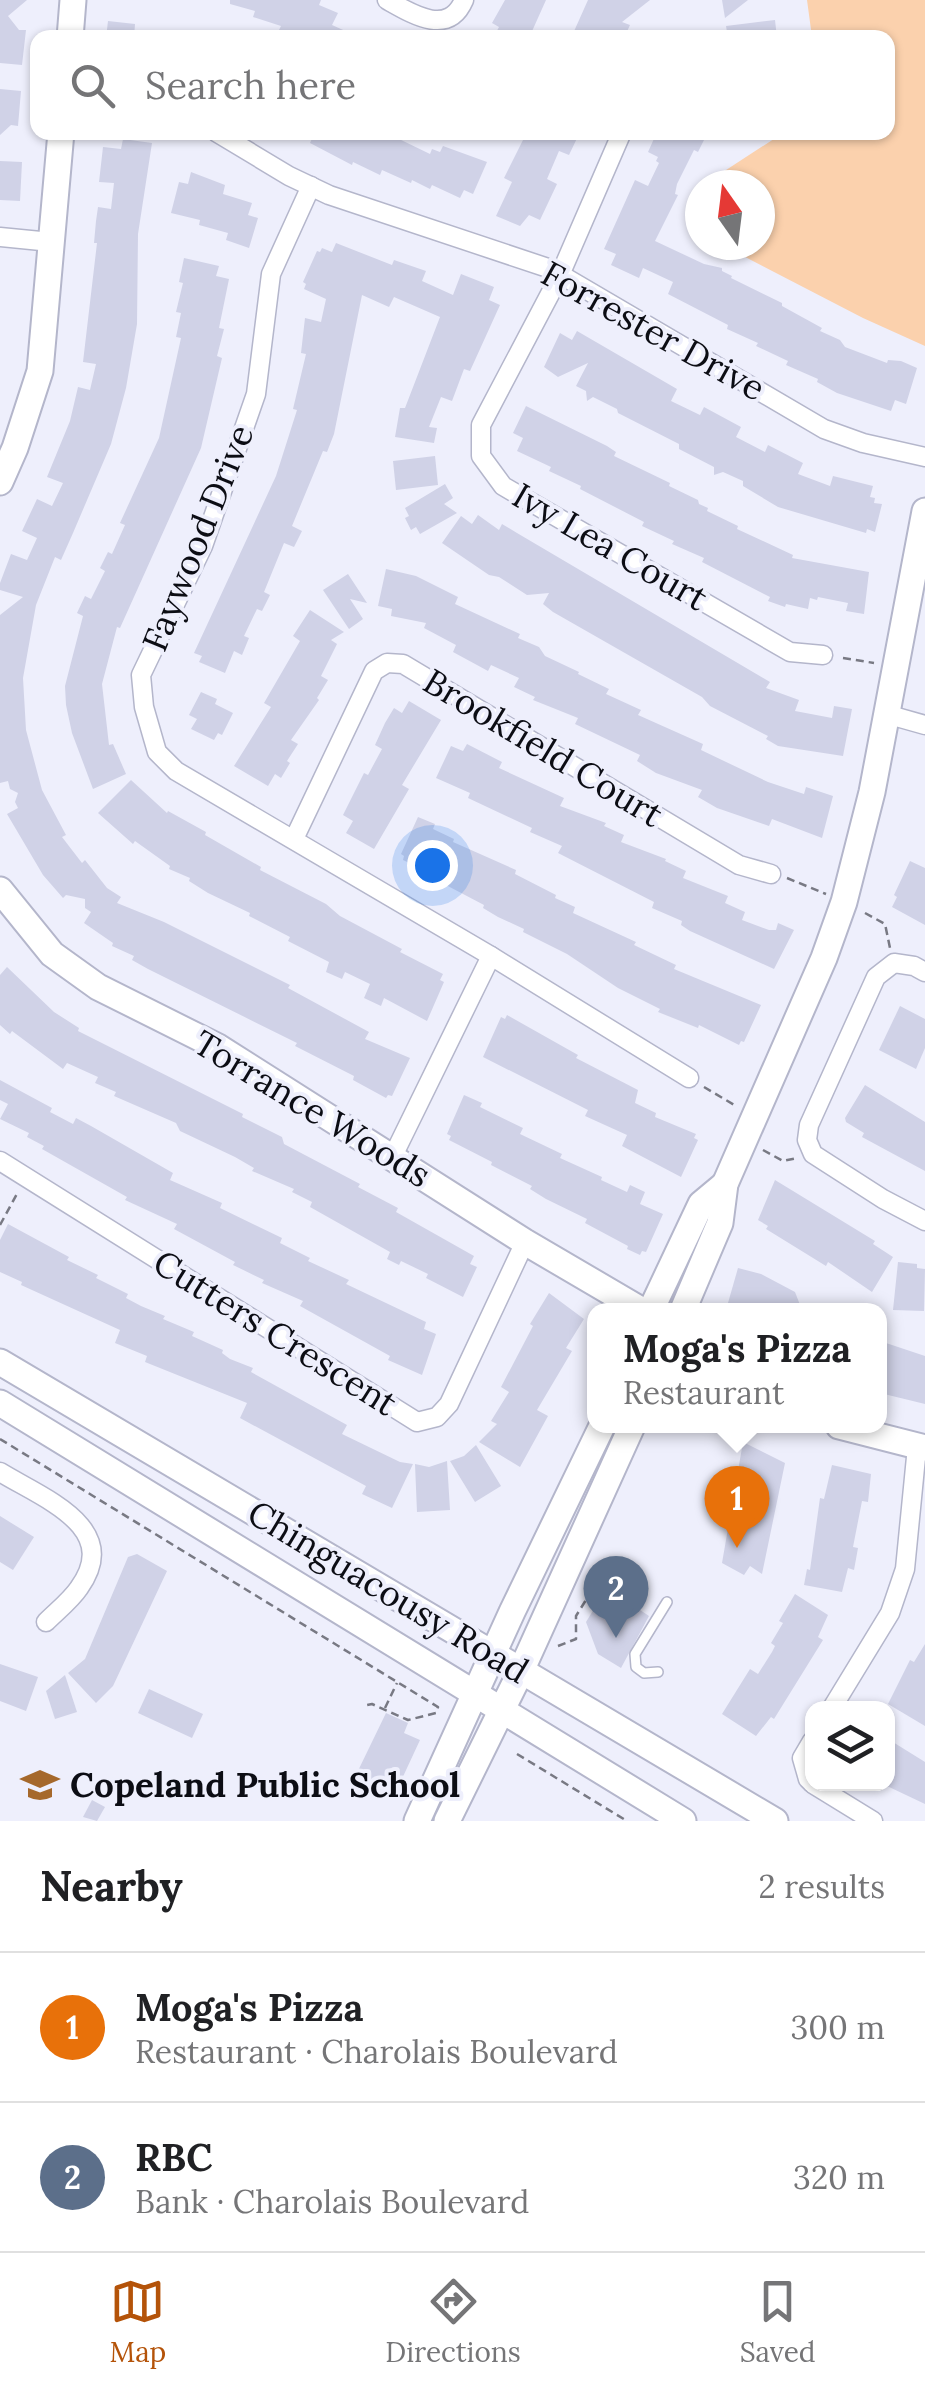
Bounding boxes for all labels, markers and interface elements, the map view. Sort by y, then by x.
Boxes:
search box [30,30,895,140]
icon: search [65,58,120,113]
text: Search here [145,61,356,109]
north arrow [685,170,775,260]
street label: Forrester Drive [534,251,773,411]
street label: Faywood Drive [132,418,263,658]
street label: Ivy Lea Court [505,473,716,621]
street label: Brookfield Court [415,658,672,837]
your location [407,840,458,891]
street label: Torrance Woods [186,1020,439,1197]
street label: Cutters Crescent [145,1240,406,1426]
popup [587,1303,887,1433]
text: Moga's Pizza [623,1324,851,1372]
text: Restaurant [623,1372,784,1413]
pin: 1 [704,1466,770,1548]
street label: Chinguacousy Road [240,1490,537,1693]
pin: 2 [584,1556,648,1638]
map controls [805,1701,895,1791]
button: layers [805,1701,895,1791]
place label: Copeland Public School [70,1762,460,1807]
school or university icon: Copeland Public School [19,1764,61,1806]
text: Nearby [40,1859,183,1913]
text: 2 results [759,1866,885,1907]
text: Moga's Pizza [135,1983,363,2031]
text: 1 [66,2007,79,2048]
text: 300 m [790,2007,885,2048]
text: Restaurant · Charolais Boulevard [135,2031,618,2072]
text: RBC [135,2133,212,2181]
text: 2 [64,2157,81,2198]
text: 320 m [793,2157,885,2198]
text: Bank · Charolais Boulevard [135,2181,529,2222]
tab: Map [109,2274,166,2370]
tab: Directions [385,2274,521,2370]
tab: Saved [740,2274,816,2370]

